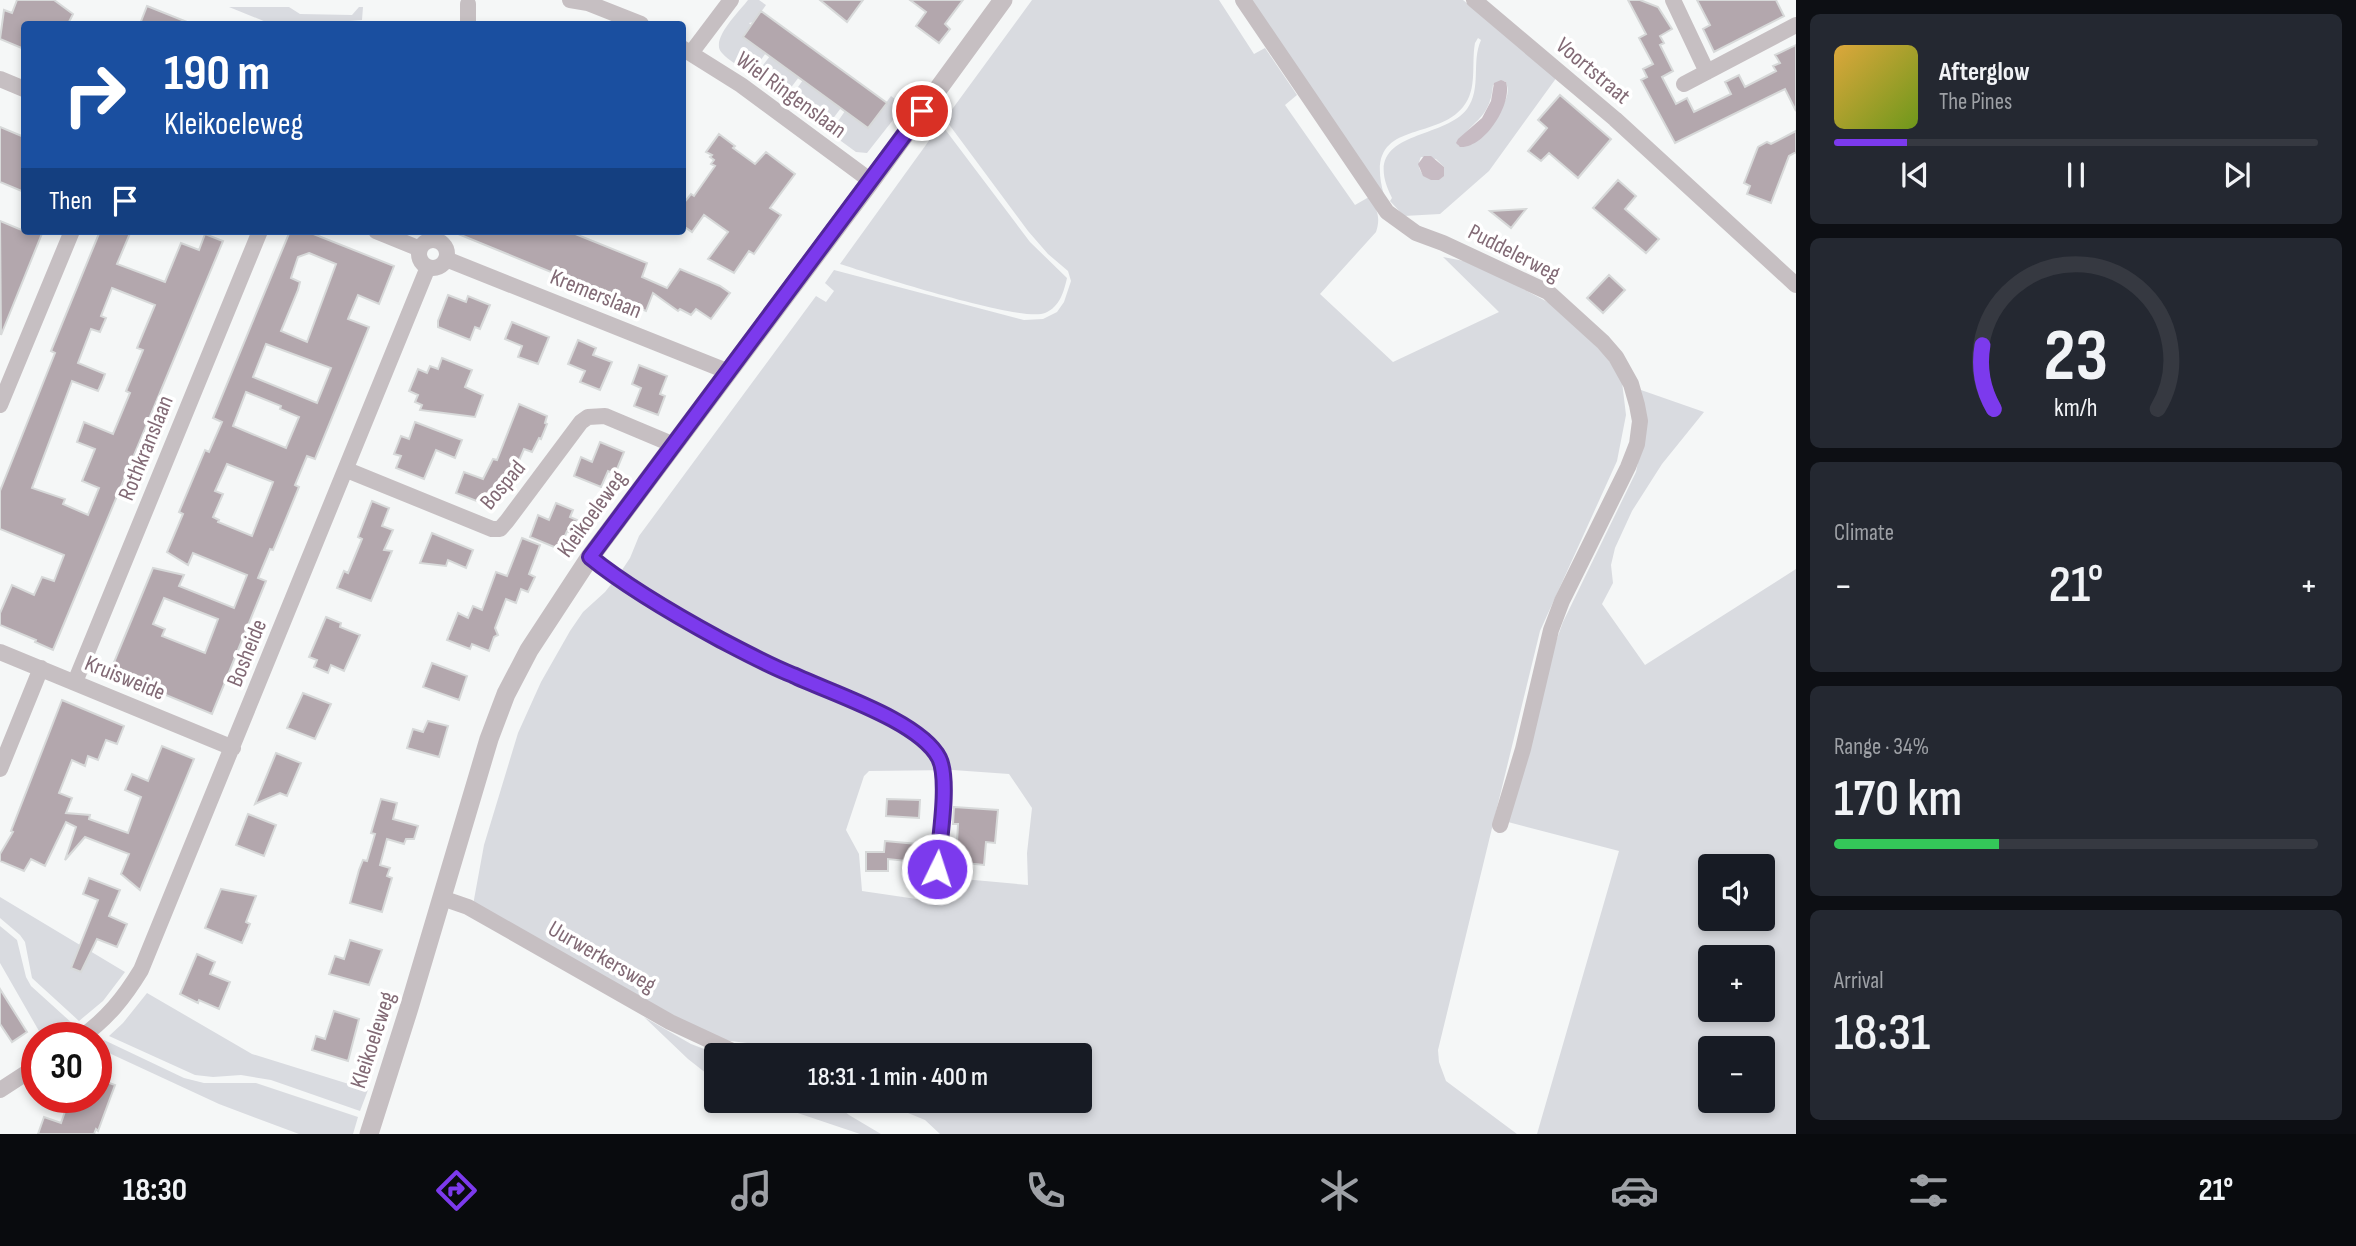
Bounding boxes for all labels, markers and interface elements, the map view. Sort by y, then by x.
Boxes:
street label: Voortstraat [1550,32,1636,110]
text: 190 m [164,45,270,104]
street label: Wiel Ringenslaan [730,46,852,144]
icon: right [49,49,140,140]
text: Afterglow [1939,57,2030,88]
pin [892,81,952,141]
text: The Pines [1939,88,2012,116]
icon: arrive [903,92,941,130]
text: Kleikoeleweg [164,105,303,144]
icon: previous [1896,156,1934,194]
icon: pause [2057,156,2095,194]
icon: next [2218,156,2256,194]
icon: arrive [106,182,144,220]
text: Then [49,186,92,217]
street label: Puddelerweg [1463,218,1565,288]
street label: Kremerslaan [546,263,646,325]
text: 23 [2044,313,2108,401]
street label: Rothkranslaan [112,391,180,505]
text: km/h [2054,393,2098,424]
street label: Bospad [474,455,532,515]
street label: Kleikoeleweg [551,465,633,563]
text: Climate [1834,519,1894,547]
text: 21° [2049,554,2103,617]
text: − [1834,564,1853,609]
text: + [2299,564,2318,609]
street label: Bosheide [221,615,273,691]
street label: Kruisweide [81,649,169,707]
text: Range · 34% [1834,733,1929,761]
text: 170 km [1834,768,1962,831]
position arrow [900,832,974,906]
map controls [1698,854,1775,1113]
button: sound [1698,854,1775,931]
street label: Uurwerkersweg [543,915,661,999]
button: + [1698,945,1775,1022]
text: Arrival [1834,967,1883,995]
street label: Kleikoeleweg [344,988,402,1092]
text: 18:31 [1834,1002,1930,1065]
speed limit sign: 30 [21,1022,112,1113]
button: − [1698,1036,1775,1113]
text: 18:31 · 1 min · 400 m [808,1062,988,1093]
icon: directions [432,1166,481,1215]
icon: music [727,1166,776,1215]
icon: phone [1021,1166,1070,1215]
icon: climate [1315,1166,1364,1215]
icon: car [1610,1166,1659,1215]
icon: filters [1904,1166,1953,1215]
text: 18:30 [123,1171,187,1210]
text: 21° [2199,1171,2233,1210]

